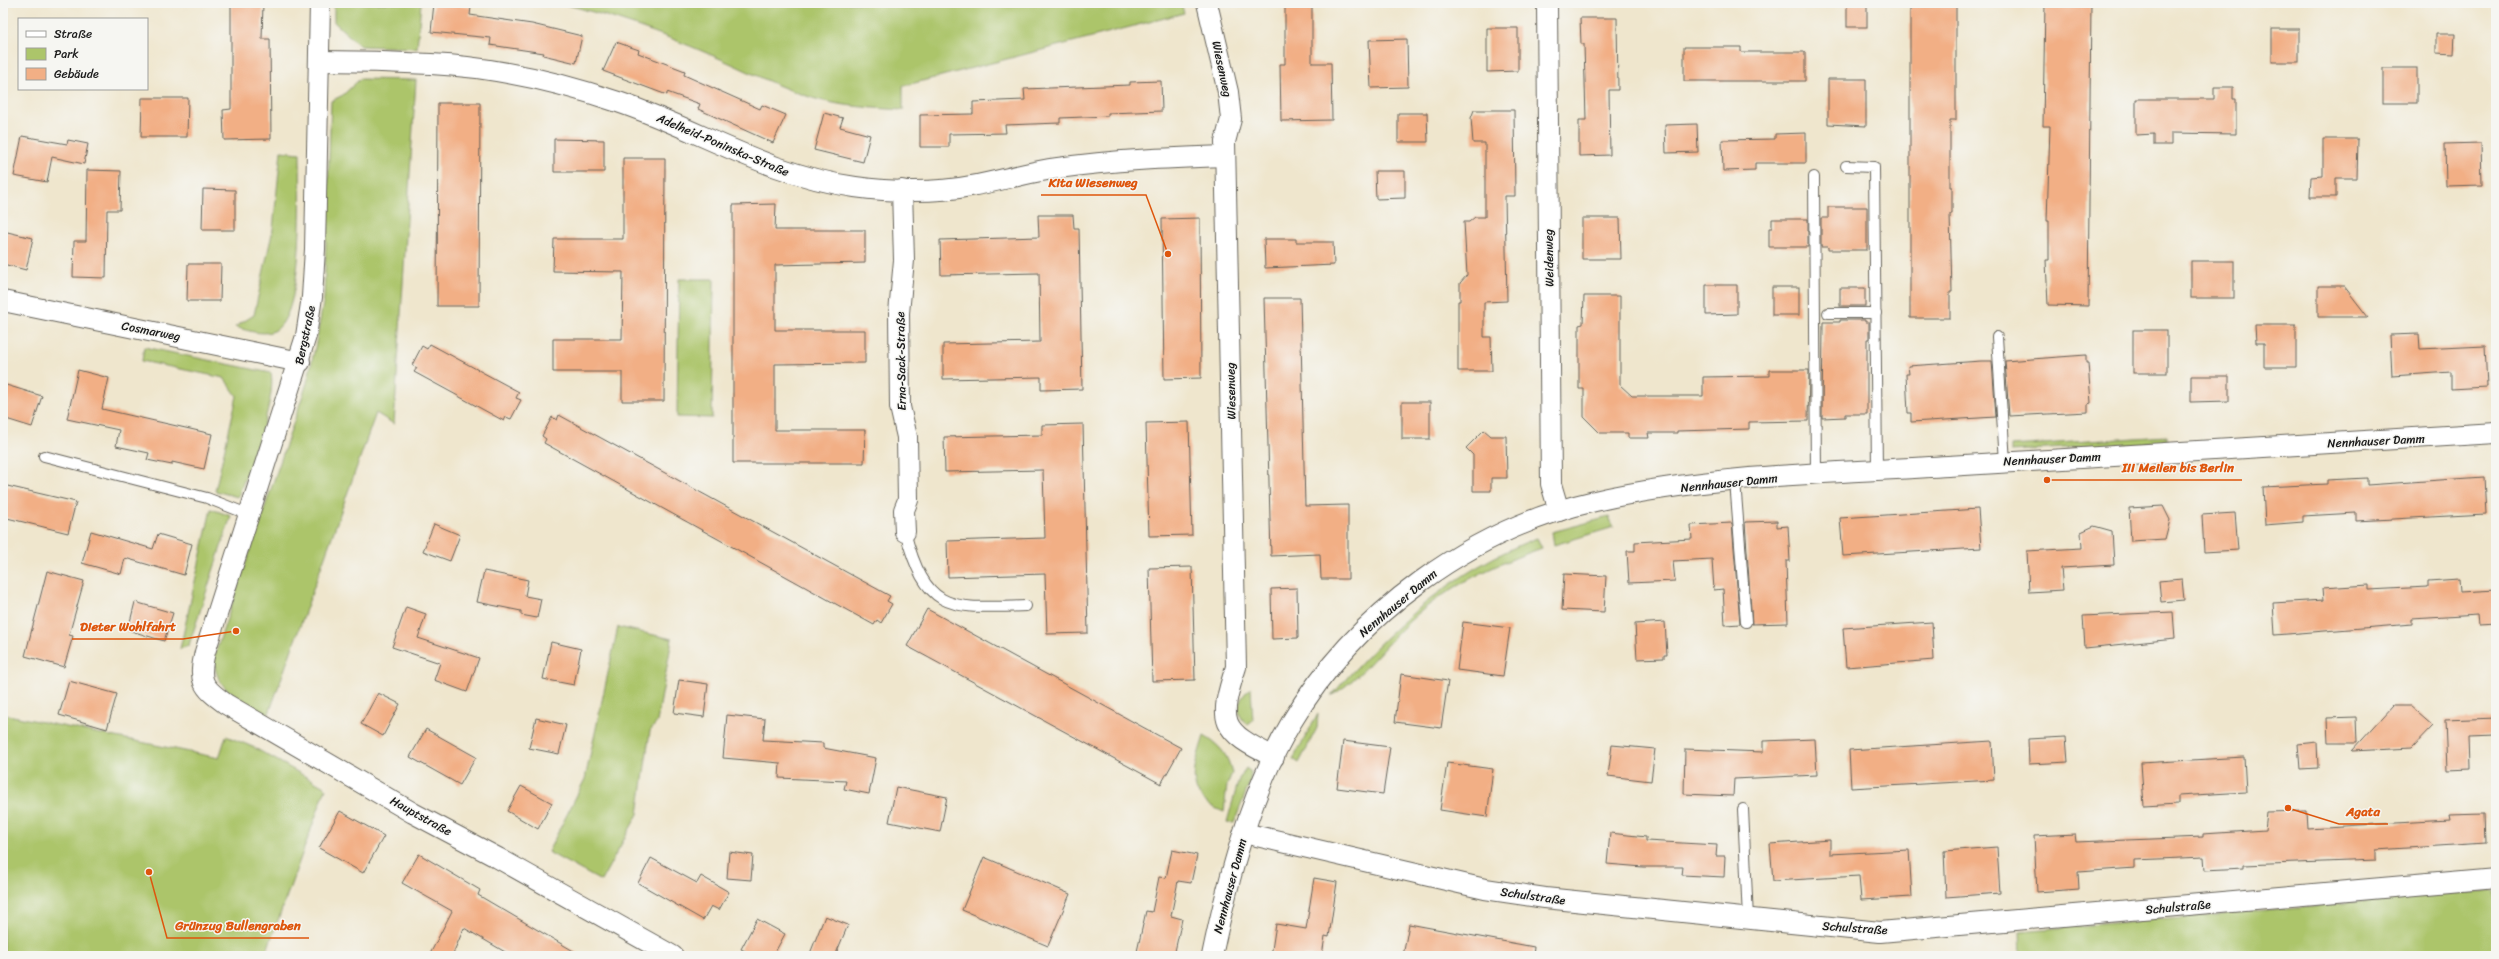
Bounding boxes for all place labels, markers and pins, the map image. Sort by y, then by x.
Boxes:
callout: Kita Wiesenweg [1041,170,1146,195]
callout: III Meilen bis Berlin [2113,455,2242,480]
callout: Dieter Wohlfahrt [72,614,183,639]
callout: Agata [2339,799,2388,824]
callout: Grünzug Bullengraben [167,913,309,938]

